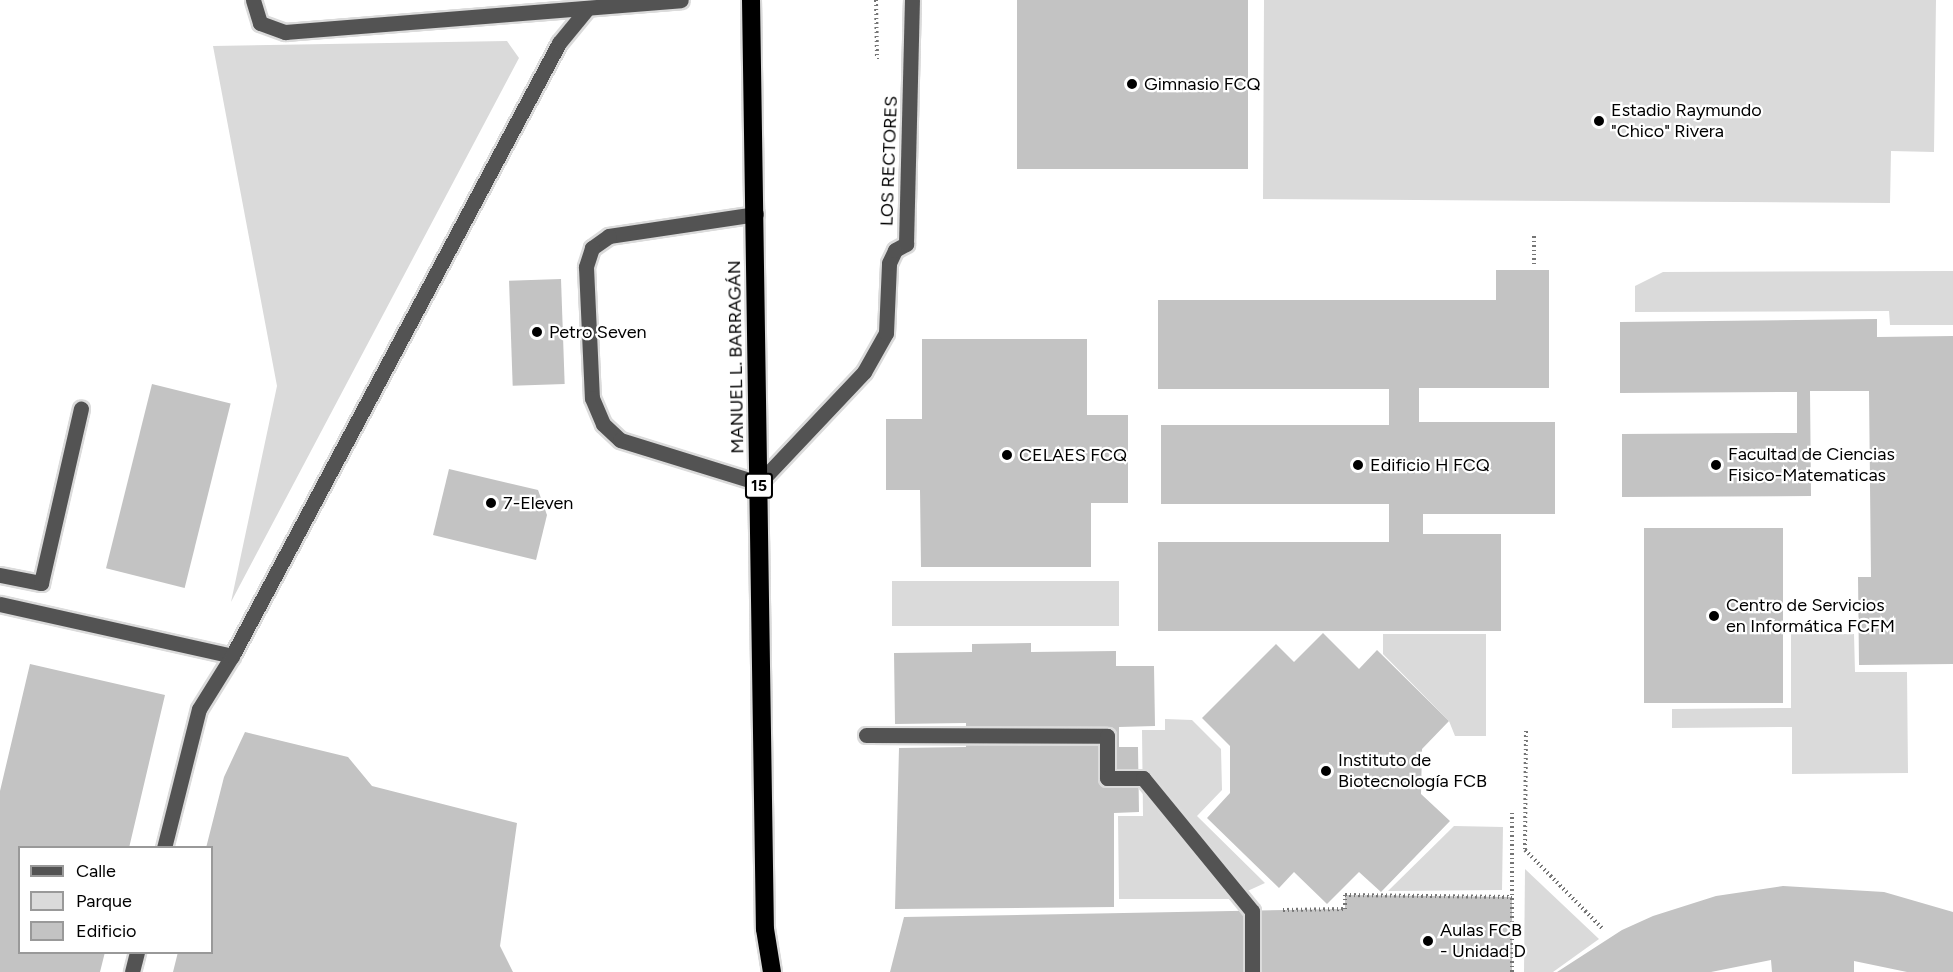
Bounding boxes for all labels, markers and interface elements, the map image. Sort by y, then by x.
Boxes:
place label: Gimnasio FCQ [1144,73,1261,95]
marker: Gimnasio FCQ [1125,77,1139,91]
street label: LOS RECTORES [876,96,902,226]
place label: Estadio Raymundo "Chico" Rivera [1611,100,1762,142]
marker: Estadio Raymundo "Chico" Rivera [1592,114,1606,128]
street label: MANUEL L. BARRAGÁN [724,260,748,454]
place label: Petro Seven [549,321,647,343]
marker: Petro Seven [530,325,544,339]
place label: CELAES FCQ [1019,444,1127,466]
place label: Facultad de Ciencias Fisico-Matematicas [1728,444,1895,486]
marker: CELAES FCQ [1000,448,1014,462]
place label: Edificio H FCQ [1370,454,1490,476]
marker: Edificio H FCQ [1351,458,1365,472]
marker: Facultad de Ciencias Fisico-Matematicas [1709,458,1723,472]
road number: 15 [744,473,774,499]
place label: 7-Eleven [503,492,573,514]
marker: 7-Eleven [484,496,498,510]
place label: Centro de Servicios en Informática FCFM [1726,595,1895,638]
marker: Centro de Servicios en Informática FCFM [1707,609,1721,623]
place label: Instituto de Biotecnología FCB [1338,750,1487,792]
marker: Instituto de Biotecnología FCB [1319,764,1333,778]
legend [18,846,213,954]
text: Calle [76,860,116,882]
text: Parque [76,890,132,912]
text: Edificio [76,920,137,942]
place label: Aulas FCB - Unidad D [1440,920,1526,962]
marker: Aulas FCB - Unidad D [1421,934,1435,948]

